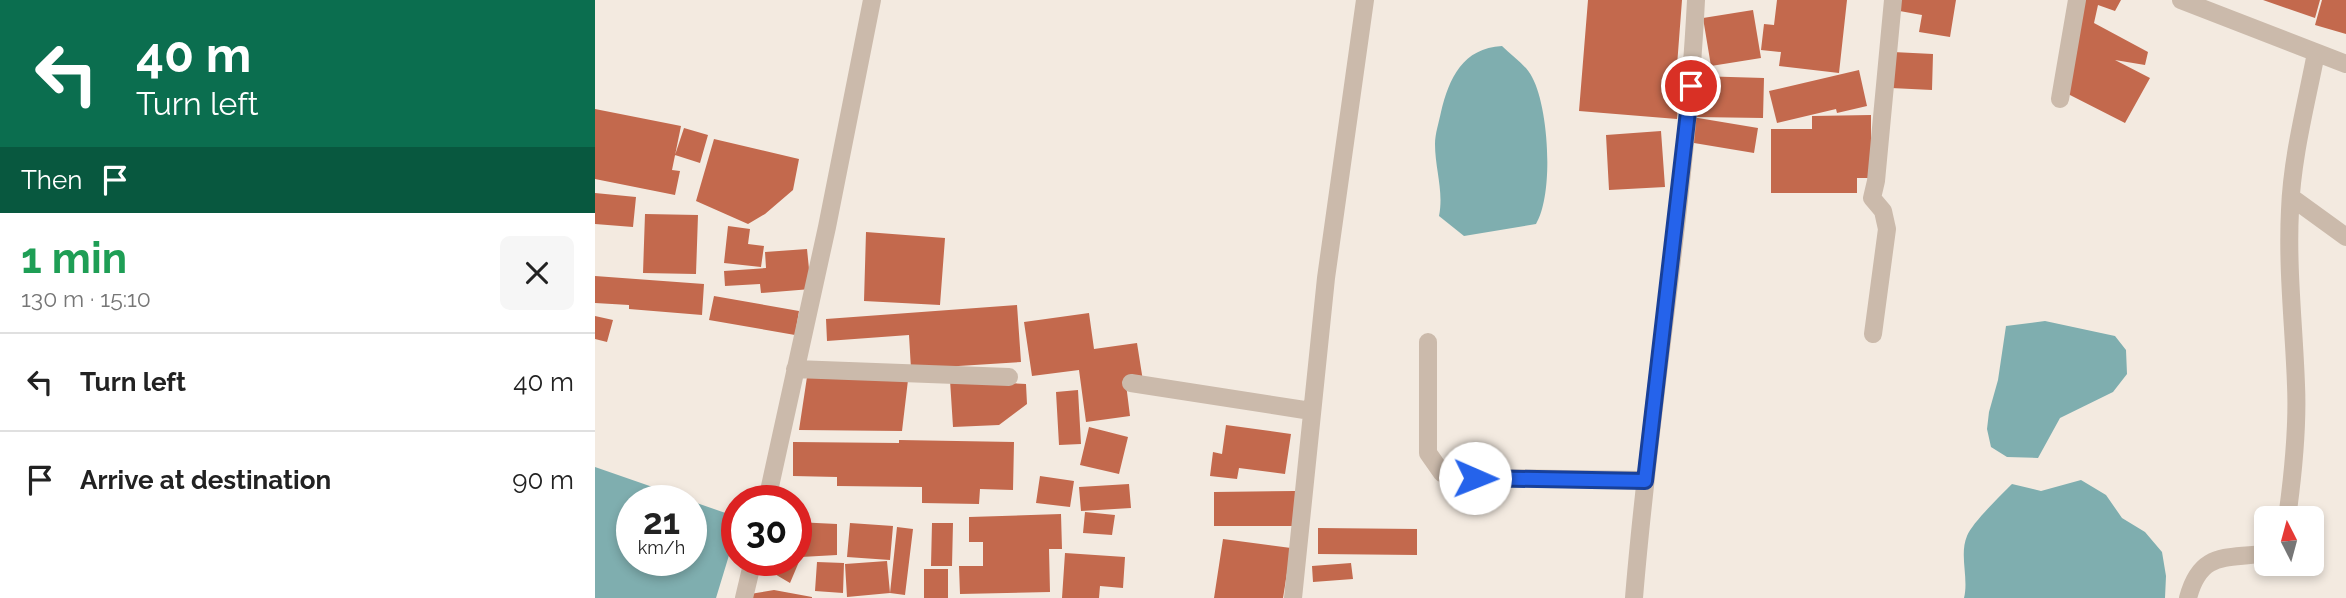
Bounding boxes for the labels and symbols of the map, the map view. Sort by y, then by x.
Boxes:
pin [1661,56,1721,116]
position arrow [1438,441,1512,515]
speed limit sign: 30 [721,485,812,576]
north arrow [2254,506,2324,576]

